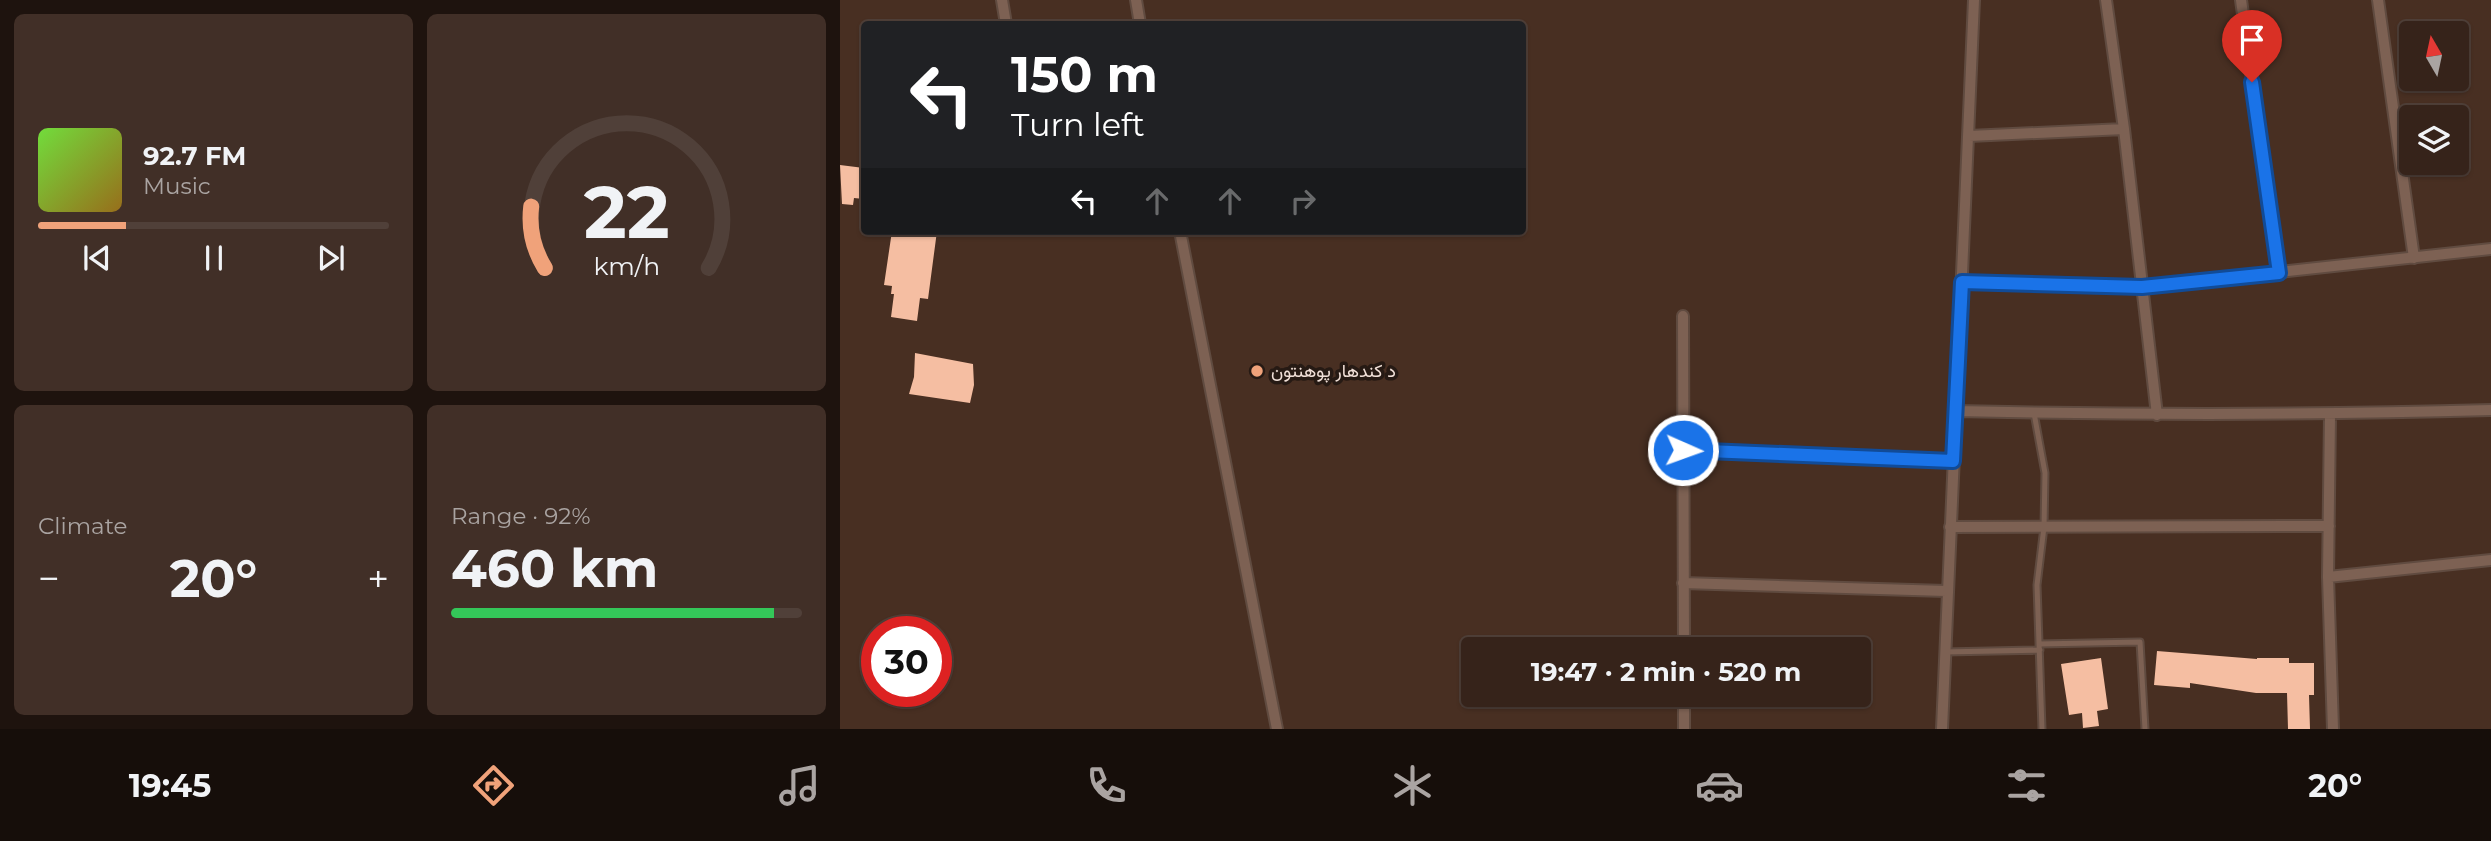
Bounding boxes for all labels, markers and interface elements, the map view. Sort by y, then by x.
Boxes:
pin [2222,10,2282,82]
icon: arrive [2233,21,2271,59]
north arrow [2399,21,2469,91]
map controls [2399,21,2469,175]
text: 150 m [1011,45,1158,104]
icon: left [896,49,987,140]
text: Turn left [1011,105,1145,144]
button: layers [2399,105,2469,175]
text: 92.7 FM [143,140,246,172]
text: 22 [584,169,669,257]
text: Music [143,172,211,200]
icon: left [1065,182,1103,220]
icon: ahead [1138,182,1176,220]
icon: ahead [1211,182,1249,220]
icon: right [1284,182,1322,220]
icon: previous [78,239,116,277]
icon: pause [195,239,233,277]
icon: next [312,239,350,277]
text: km/h [593,251,660,281]
place label: د کندهار پوهنتون [1271,360,1396,383]
marker: د کندهار پوهنتون [1249,363,1265,379]
position arrow [1646,413,1720,487]
text: Range · 92% [451,502,591,530]
text: Climate [38,512,127,540]
text: 460 km [451,537,658,600]
text: 20° [170,547,257,610]
text: − [38,555,60,602]
text: + [367,555,389,602]
speed limit sign: 30 [861,616,952,707]
text: 19:47 · 2 min · 520 m [1531,656,1801,688]
icon: directions [469,761,518,810]
icon: music [775,761,824,810]
icon: phone [1082,761,1131,810]
icon: climate [1388,761,1437,810]
icon: car [1695,761,1744,810]
icon: filters [2002,761,2051,810]
text: 19:45 [129,766,211,805]
text: 20° [2308,766,2362,805]

